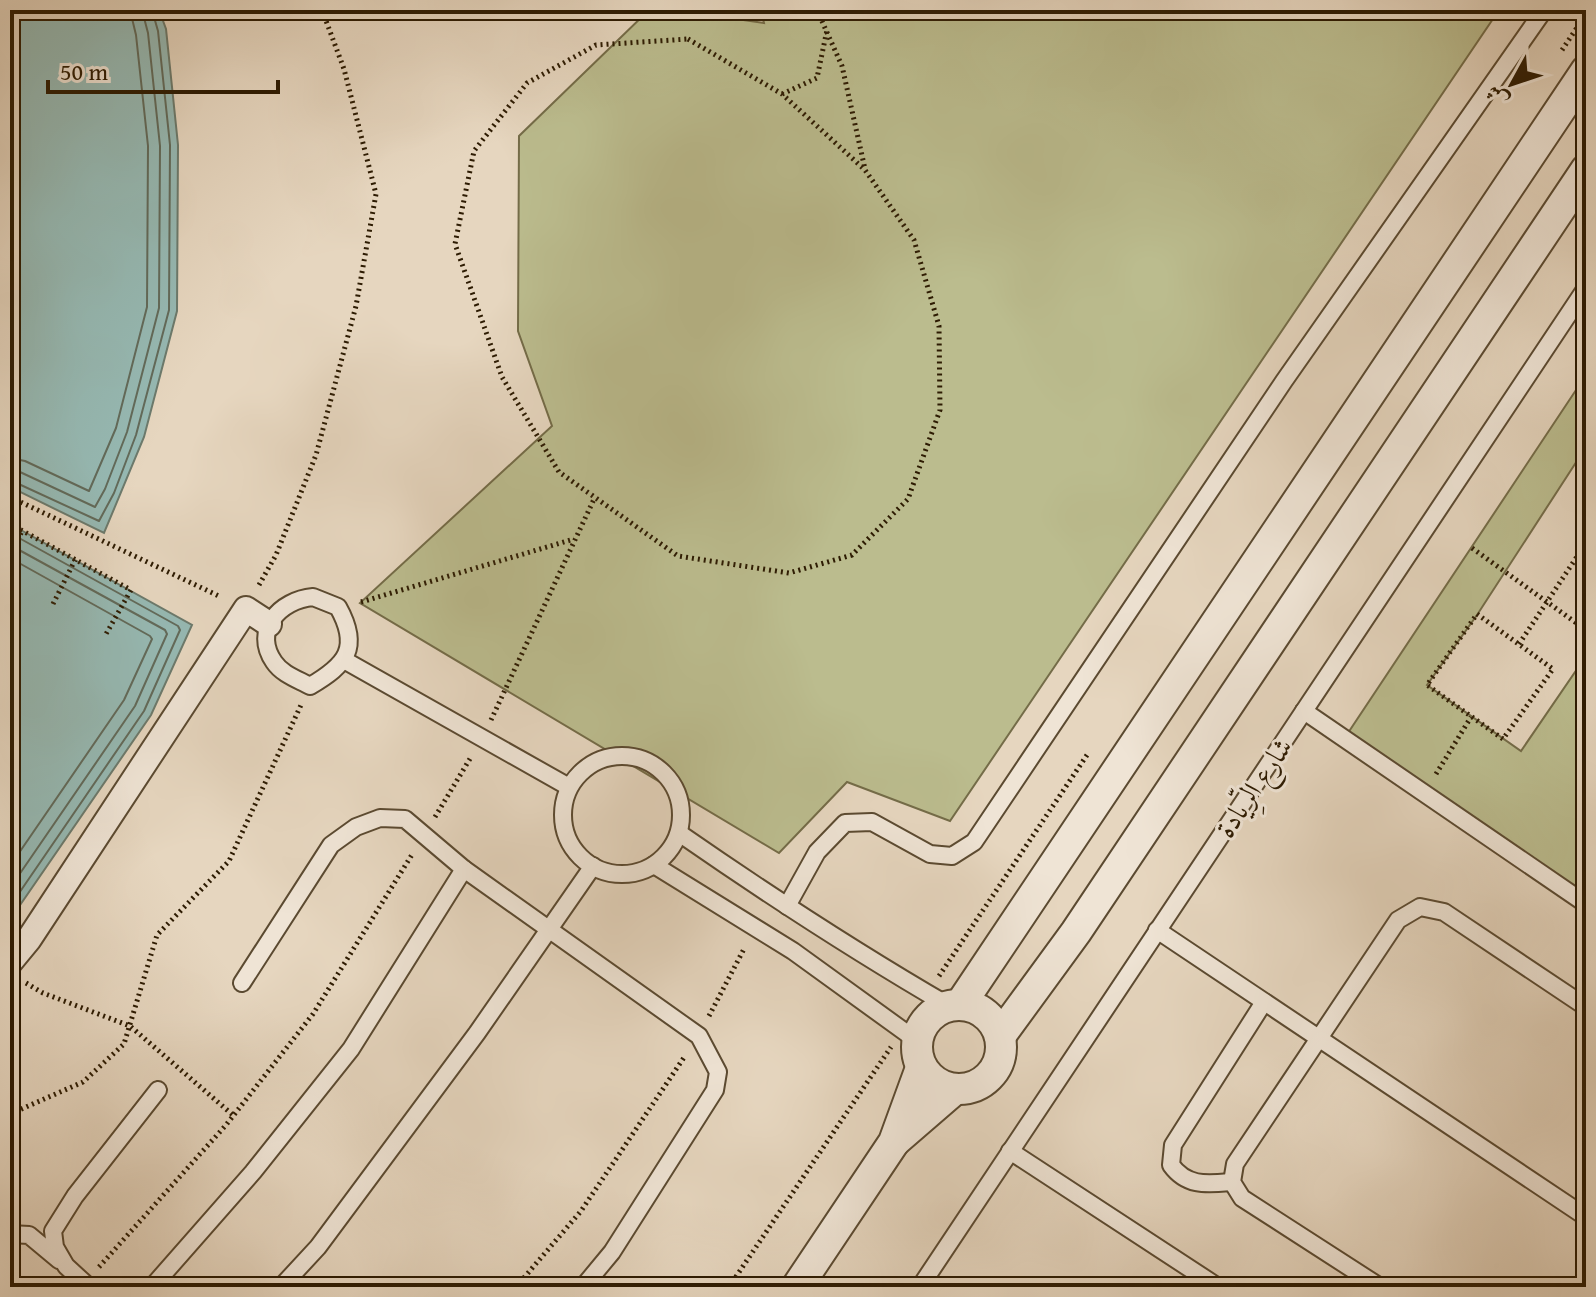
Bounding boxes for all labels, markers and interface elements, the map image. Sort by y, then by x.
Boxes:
scale bar [48,44,278,94]
north arrow [1472,44,1552,124]
text: 50 m [60,54,108,89]
text: ش [1477,78,1516,116]
street label: شارع الرِّيادة [1204,729,1305,848]

